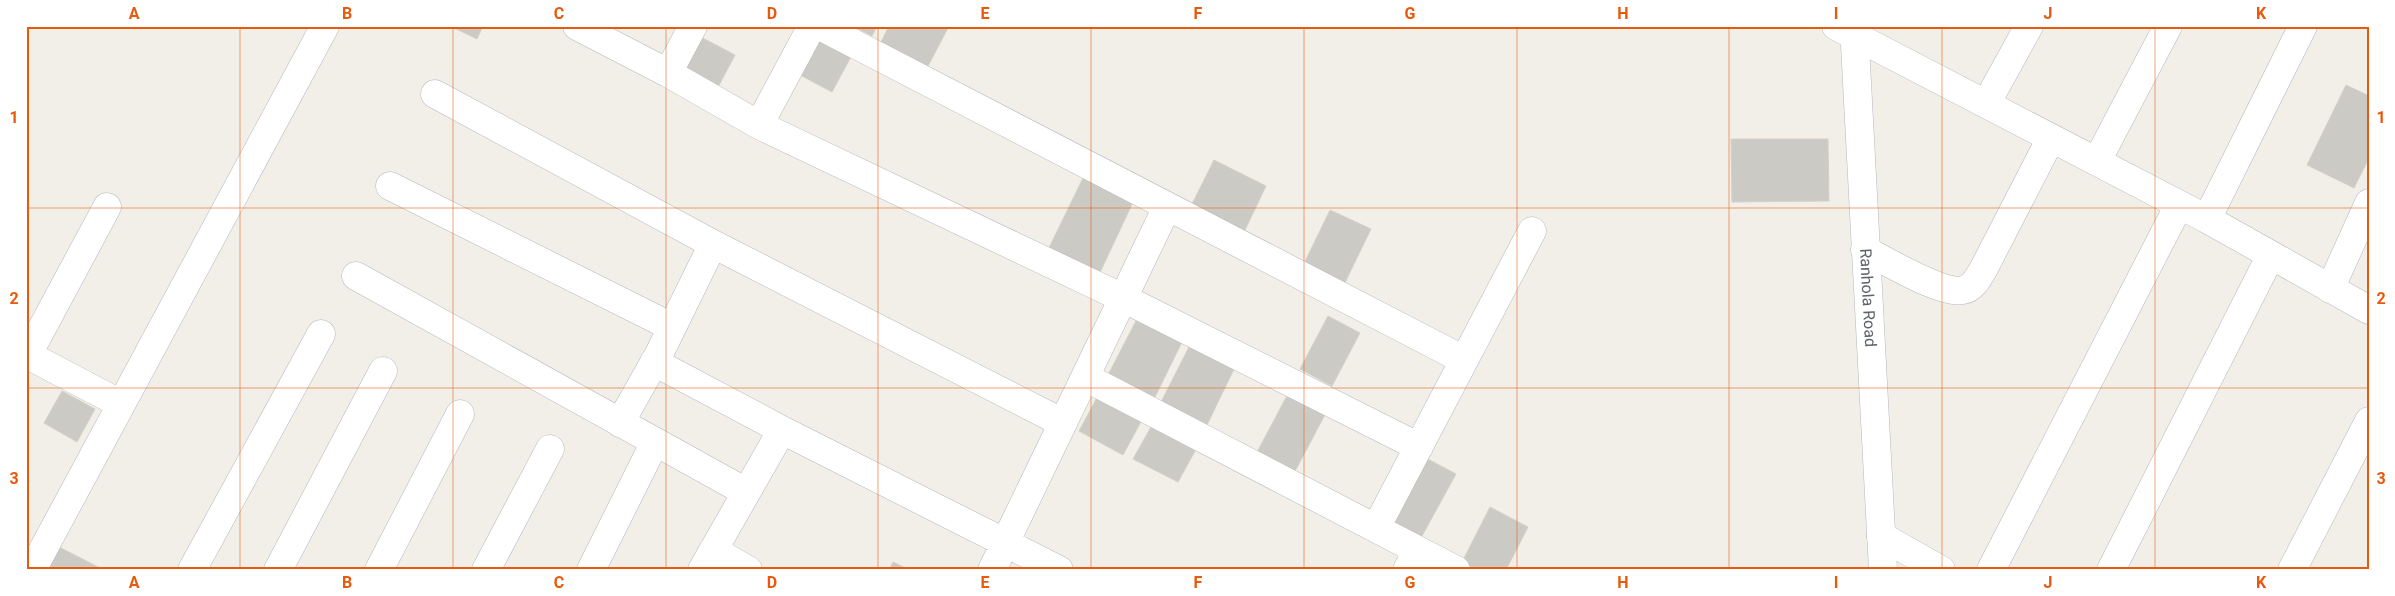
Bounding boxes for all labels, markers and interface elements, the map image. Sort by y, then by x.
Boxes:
text: A [129,4,140,23]
text: B [342,4,352,23]
text: C [554,4,564,23]
text: D [767,4,777,23]
text: E [981,4,990,23]
text: F [1194,4,1203,23]
text: G [1405,4,1416,23]
text: H [1617,4,1629,23]
text: I [1834,4,1838,23]
text: J [2044,4,2052,23]
text: K [2256,4,2267,23]
text: 1 [9,108,19,127]
text: 1 [2376,108,2386,127]
street label: Ranhola Road [1856,248,1880,347]
text: 2 [9,289,19,308]
text: 2 [2376,289,2386,308]
text: 3 [9,469,19,488]
text: 3 [2376,469,2386,488]
text: A [129,573,140,592]
text: B [342,573,352,592]
text: C [554,573,564,592]
text: D [767,573,777,592]
text: E [981,573,990,592]
text: F [1194,573,1203,592]
text: G [1405,573,1416,592]
text: H [1617,573,1629,592]
text: I [1834,573,1838,592]
text: J [2044,573,2052,592]
text: K [2256,573,2267,592]

